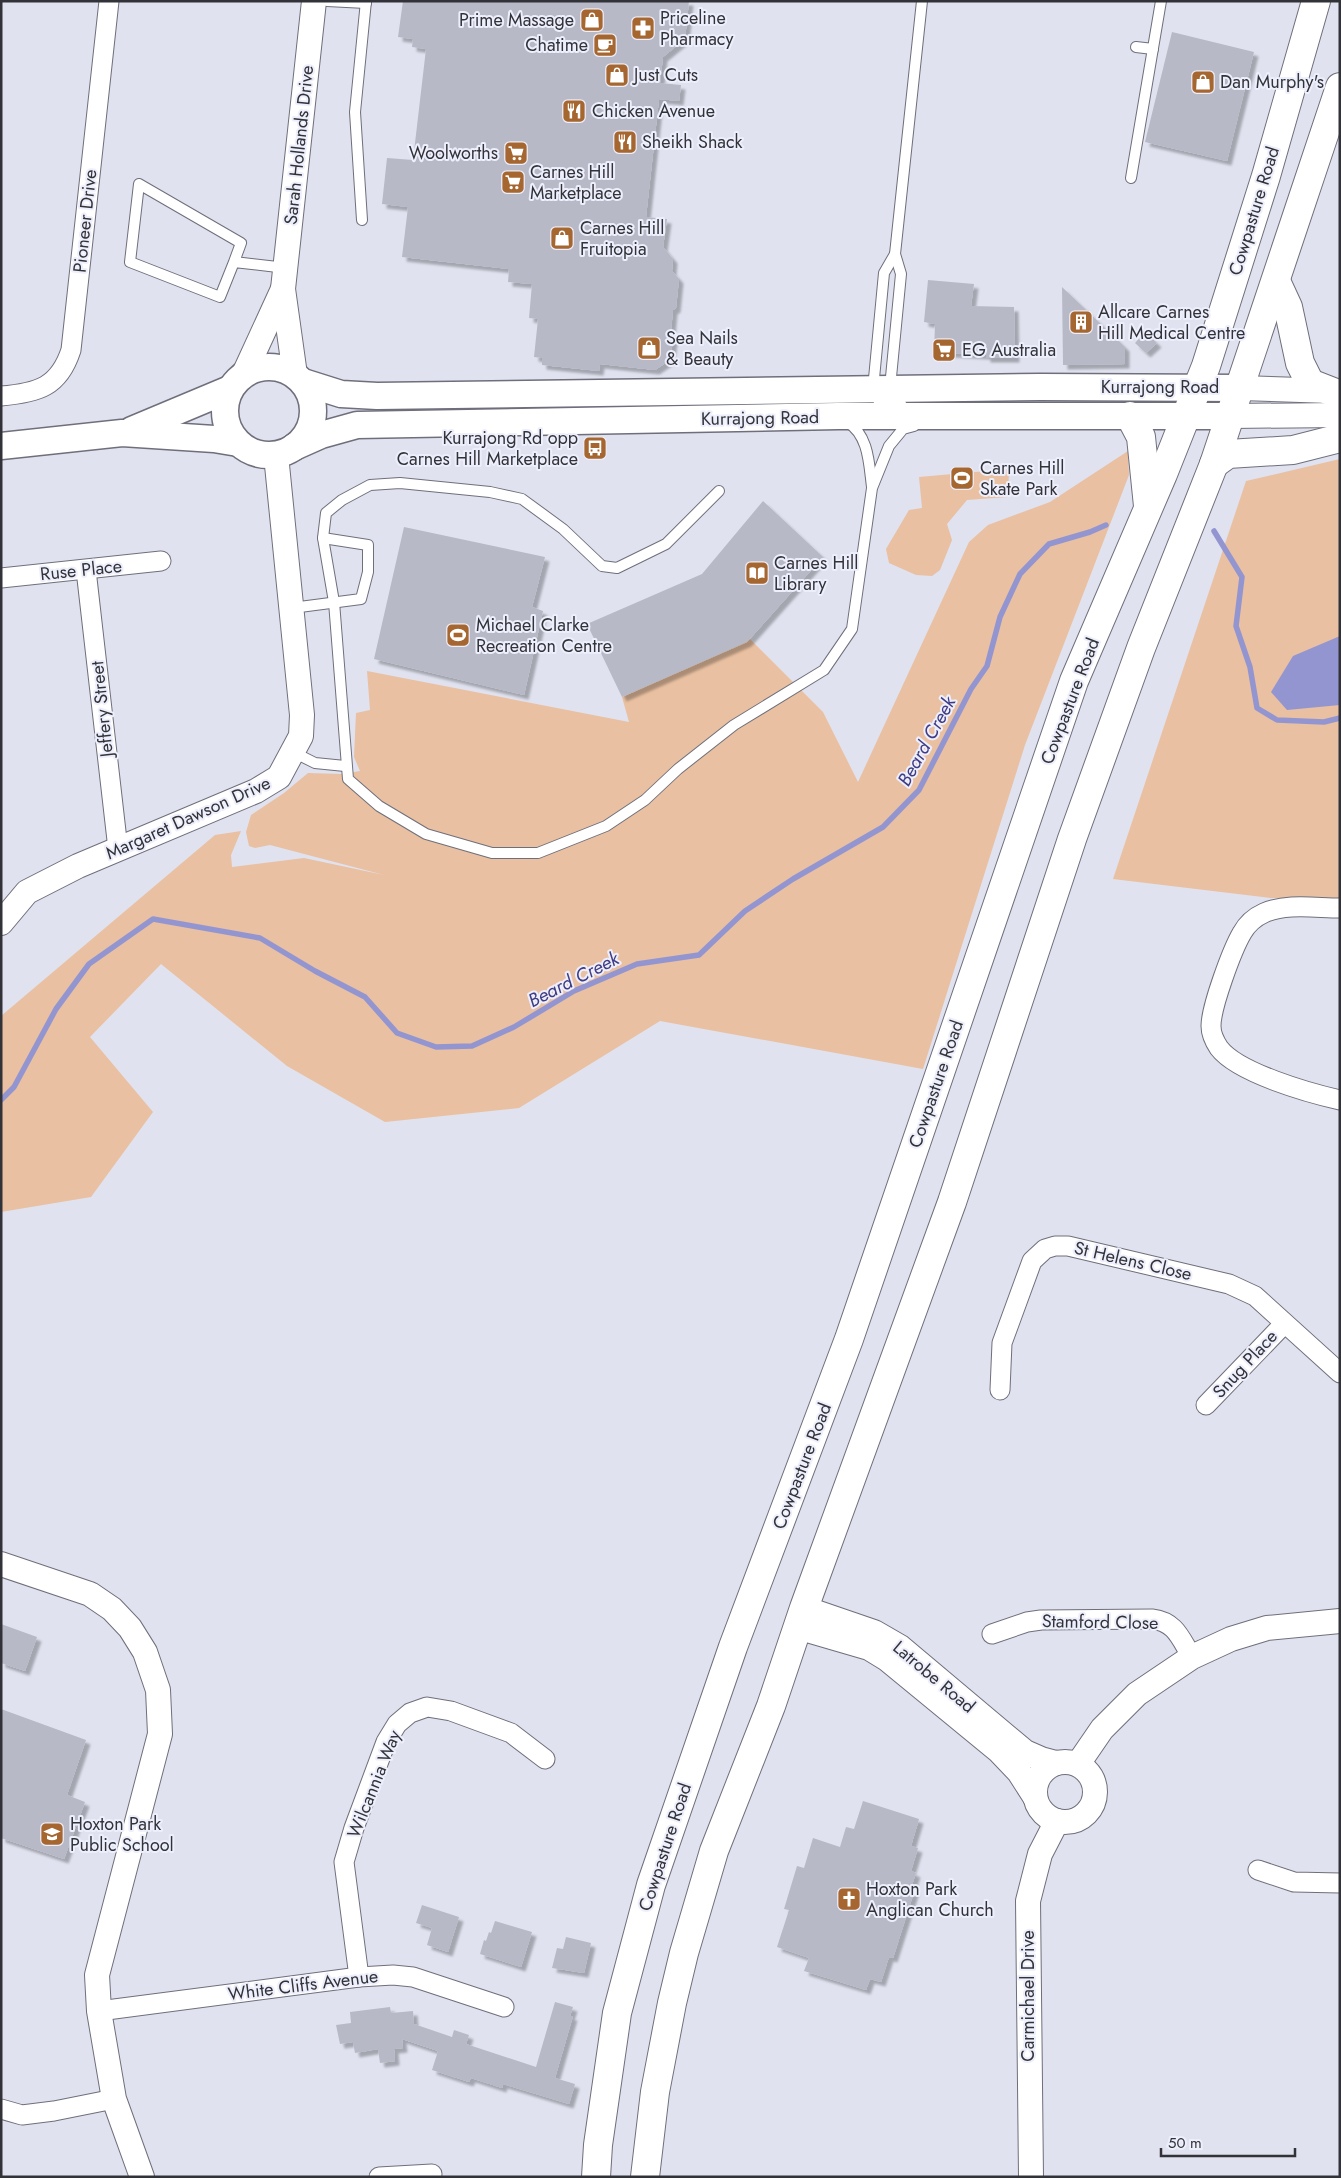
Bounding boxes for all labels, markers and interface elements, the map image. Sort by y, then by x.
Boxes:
place label: Priceline Pharmacy [660,5,733,52]
place label: Prime Massage [459,7,574,33]
shop icon: Prime Massage [579,7,605,33]
pharmacy icon: Priceline Pharmacy [630,15,656,41]
place label: Chatime [525,32,588,58]
cafe icon: Chatime [592,32,618,58]
shop icon: Just Cuts [604,62,630,88]
place label: Just Cuts [632,62,698,88]
street label: Sarah Hollands Drive [278,64,320,226]
shop icon: Dan Murphy's [1190,69,1216,95]
place label: Dan Murphy's [1220,69,1324,95]
restaurant icon: Chicken Avenue [561,98,587,124]
place label: Chicken Avenue [592,98,715,124]
restaurant icon: Sheikh Shack [612,129,638,155]
place label: Sheikh Shack [642,129,743,155]
place label: Woolworths [409,140,498,166]
supermarket icon: Woolworths [503,140,529,166]
street label: Cowpasture Road [1222,143,1286,279]
place label: Carnes Hill Marketplace [530,159,622,206]
street label: Pioneer Drive [67,168,103,274]
supermarket icon: Carnes Hill Marketplace [500,169,526,195]
place label: Carnes Hill Fruitopia [580,215,664,262]
shop icon: Carnes Hill Fruitopia [549,225,575,251]
place label: Allcare Carnes Hill Medical Centre [1098,299,1245,346]
building icon: Allcare Carnes Hill Medical Centre [1068,309,1094,335]
place label: Sea Nails & Beauty [666,325,738,372]
shop icon: Sea Nails & Beauty [636,335,662,361]
supermarket icon: EG Australia [931,337,957,363]
place label: EG Australia [962,337,1056,363]
street label: Kurrajong Road [1101,374,1219,400]
street label: Kurrajong Road [701,404,819,432]
place label: Kurrajong Rd opp Carnes Hill Marketplace [397,425,578,472]
bus stop icon: Kurrajong Rd opp Carnes Hill Marketplace [582,435,608,461]
place label: Carnes Hill Skate Park [980,455,1064,502]
sports icon: Carnes Hill Skate Park [949,465,975,491]
place label: Carnes Hill Library [774,550,858,597]
street label: Ruse Place [39,553,123,587]
library icon: Carnes Hill Library [744,560,770,586]
place label: Michael Clarke Recreation Centre [476,612,612,659]
sports icon: Michael Clarke Recreation Centre [445,622,471,648]
street label: Cowpasture Road [1034,634,1106,768]
street label: Jeffery Street [84,659,120,760]
water label: Beard Creek [891,691,963,791]
street label: Margaret Dawson Drive [101,770,275,866]
water label: Beard Creek [523,945,624,1014]
street label: Cowpasture Road [902,1017,970,1151]
street label: St Helens Close [1072,1235,1194,1287]
street label: Snug Place [1207,1324,1283,1404]
street label: Cowpasture Road [766,1399,838,1533]
street label: Stamford Close [1042,1608,1158,1636]
street label: Latrobe Road [887,1635,981,1719]
street label: Wilcannia Way [341,1726,407,1842]
street label: Cowpasture Road [632,1780,698,1914]
place label: Hoxton Park Public School [70,1811,174,1858]
school or university icon: Hoxton Park Public School [39,1821,65,1847]
place label: Hoxton Park Anglican Church [866,1876,994,1923]
church icon: Hoxton Park Anglican Church [836,1886,862,1912]
street label: Carmichael Drive [1015,1930,1041,2062]
street label: White Cliffs Avenue [226,1963,380,2007]
scale bar [1161,2126,1295,2158]
text: 50 m [1168,2132,1202,2154]

